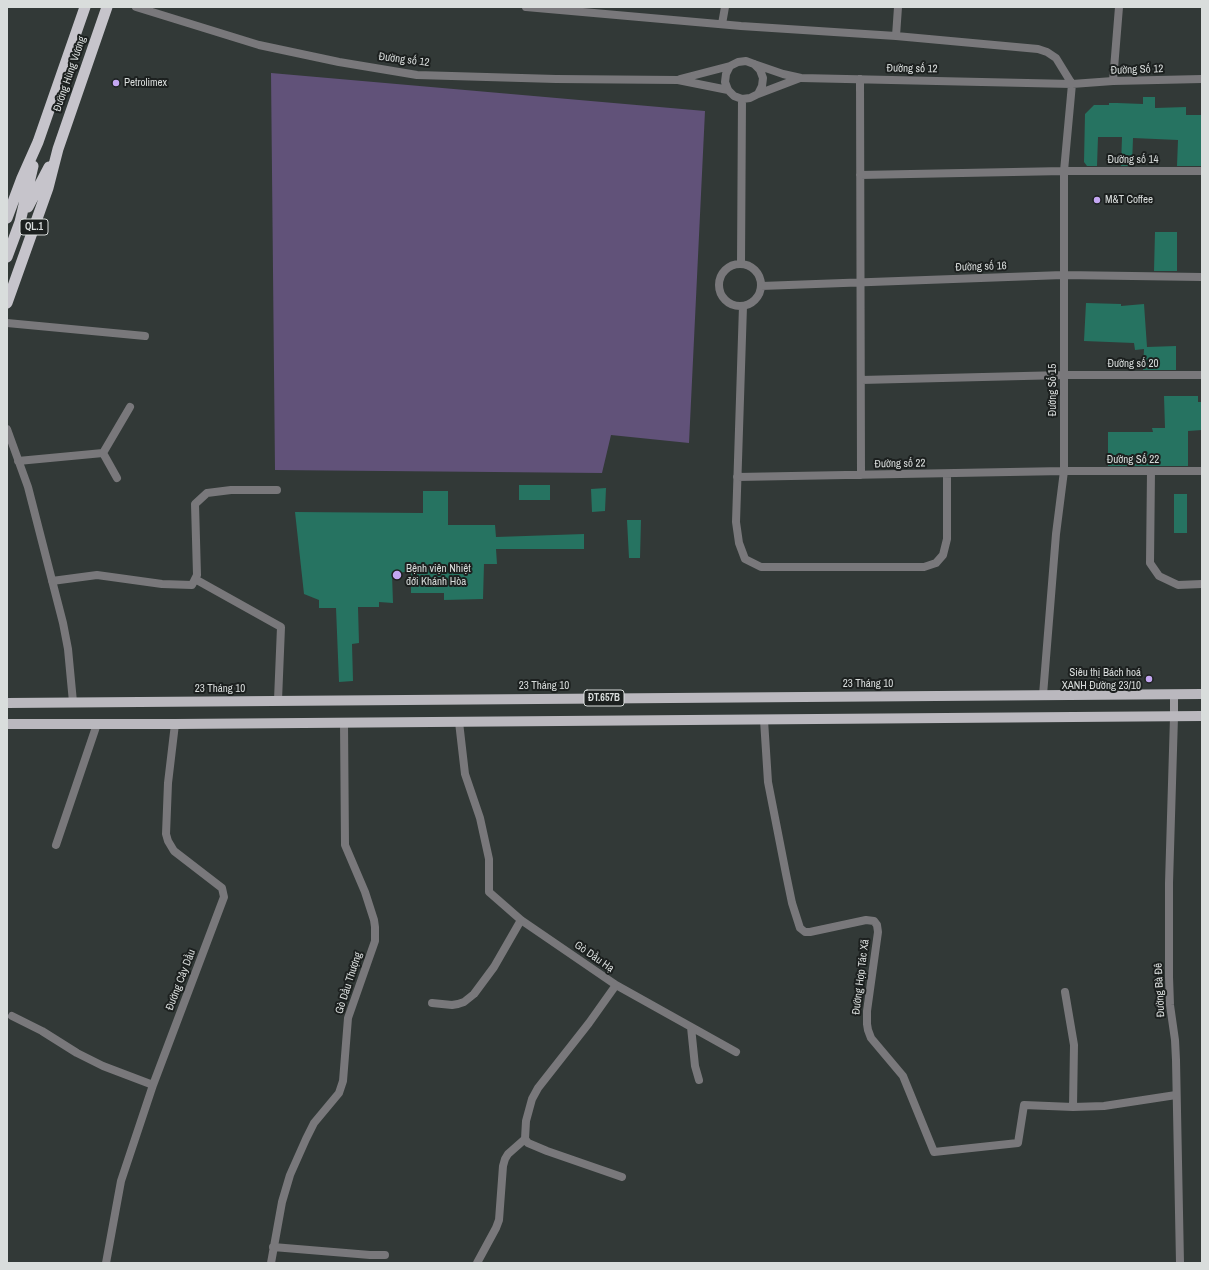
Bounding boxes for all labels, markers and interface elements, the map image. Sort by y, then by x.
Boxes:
street label: Đường Hùng Vương [51,35,89,113]
street label: Đường số 12 [378,50,430,70]
street label: Đường số 12 [886,62,938,76]
street label: Đường Số 12 [1110,62,1164,78]
place label: Petrolimex [124,76,167,90]
marker: Petrolimex [111,78,121,88]
street label: Đường số 14 [1107,153,1159,167]
place label: M&T Coffee [1105,193,1153,207]
marker: M&T Coffee [1092,195,1102,205]
road number: QL.1 [20,219,48,235]
street label: Đường số 16 [955,260,1007,274]
street label: Đường số 20 [1107,357,1159,371]
street label: Đường Số 15 [1046,364,1060,416]
street label: Đường Số 22 [1107,453,1159,467]
street label: Đường số 22 [874,457,926,471]
place label: Bệnh viện Nhiệt đới Khánh Hòa [406,562,471,588]
marker: Bệnh viện Nhiệt đới Khánh Hòa [391,569,403,581]
place label: Siêu thị Bách hoá XANH Đường 23/10 [1062,666,1141,692]
marker: Siêu thị Bách hoá XANH Đường 23/10 [1144,674,1154,684]
street label: 23 Tháng 10 [843,677,893,691]
street label: 23 Tháng 10 [519,679,569,693]
street label: 23 Tháng 10 [195,682,245,696]
road number: ĐT.657B [584,690,624,706]
street label: Gò Dầu Hạ [572,939,616,975]
street label: Đường Hợp Tác Xã [850,939,872,1015]
street label: Đường Cây Dầu [163,948,199,1012]
street label: Gò Dầu Thượng [333,950,365,1016]
street label: Đường Bà Đê [1152,963,1168,1017]

